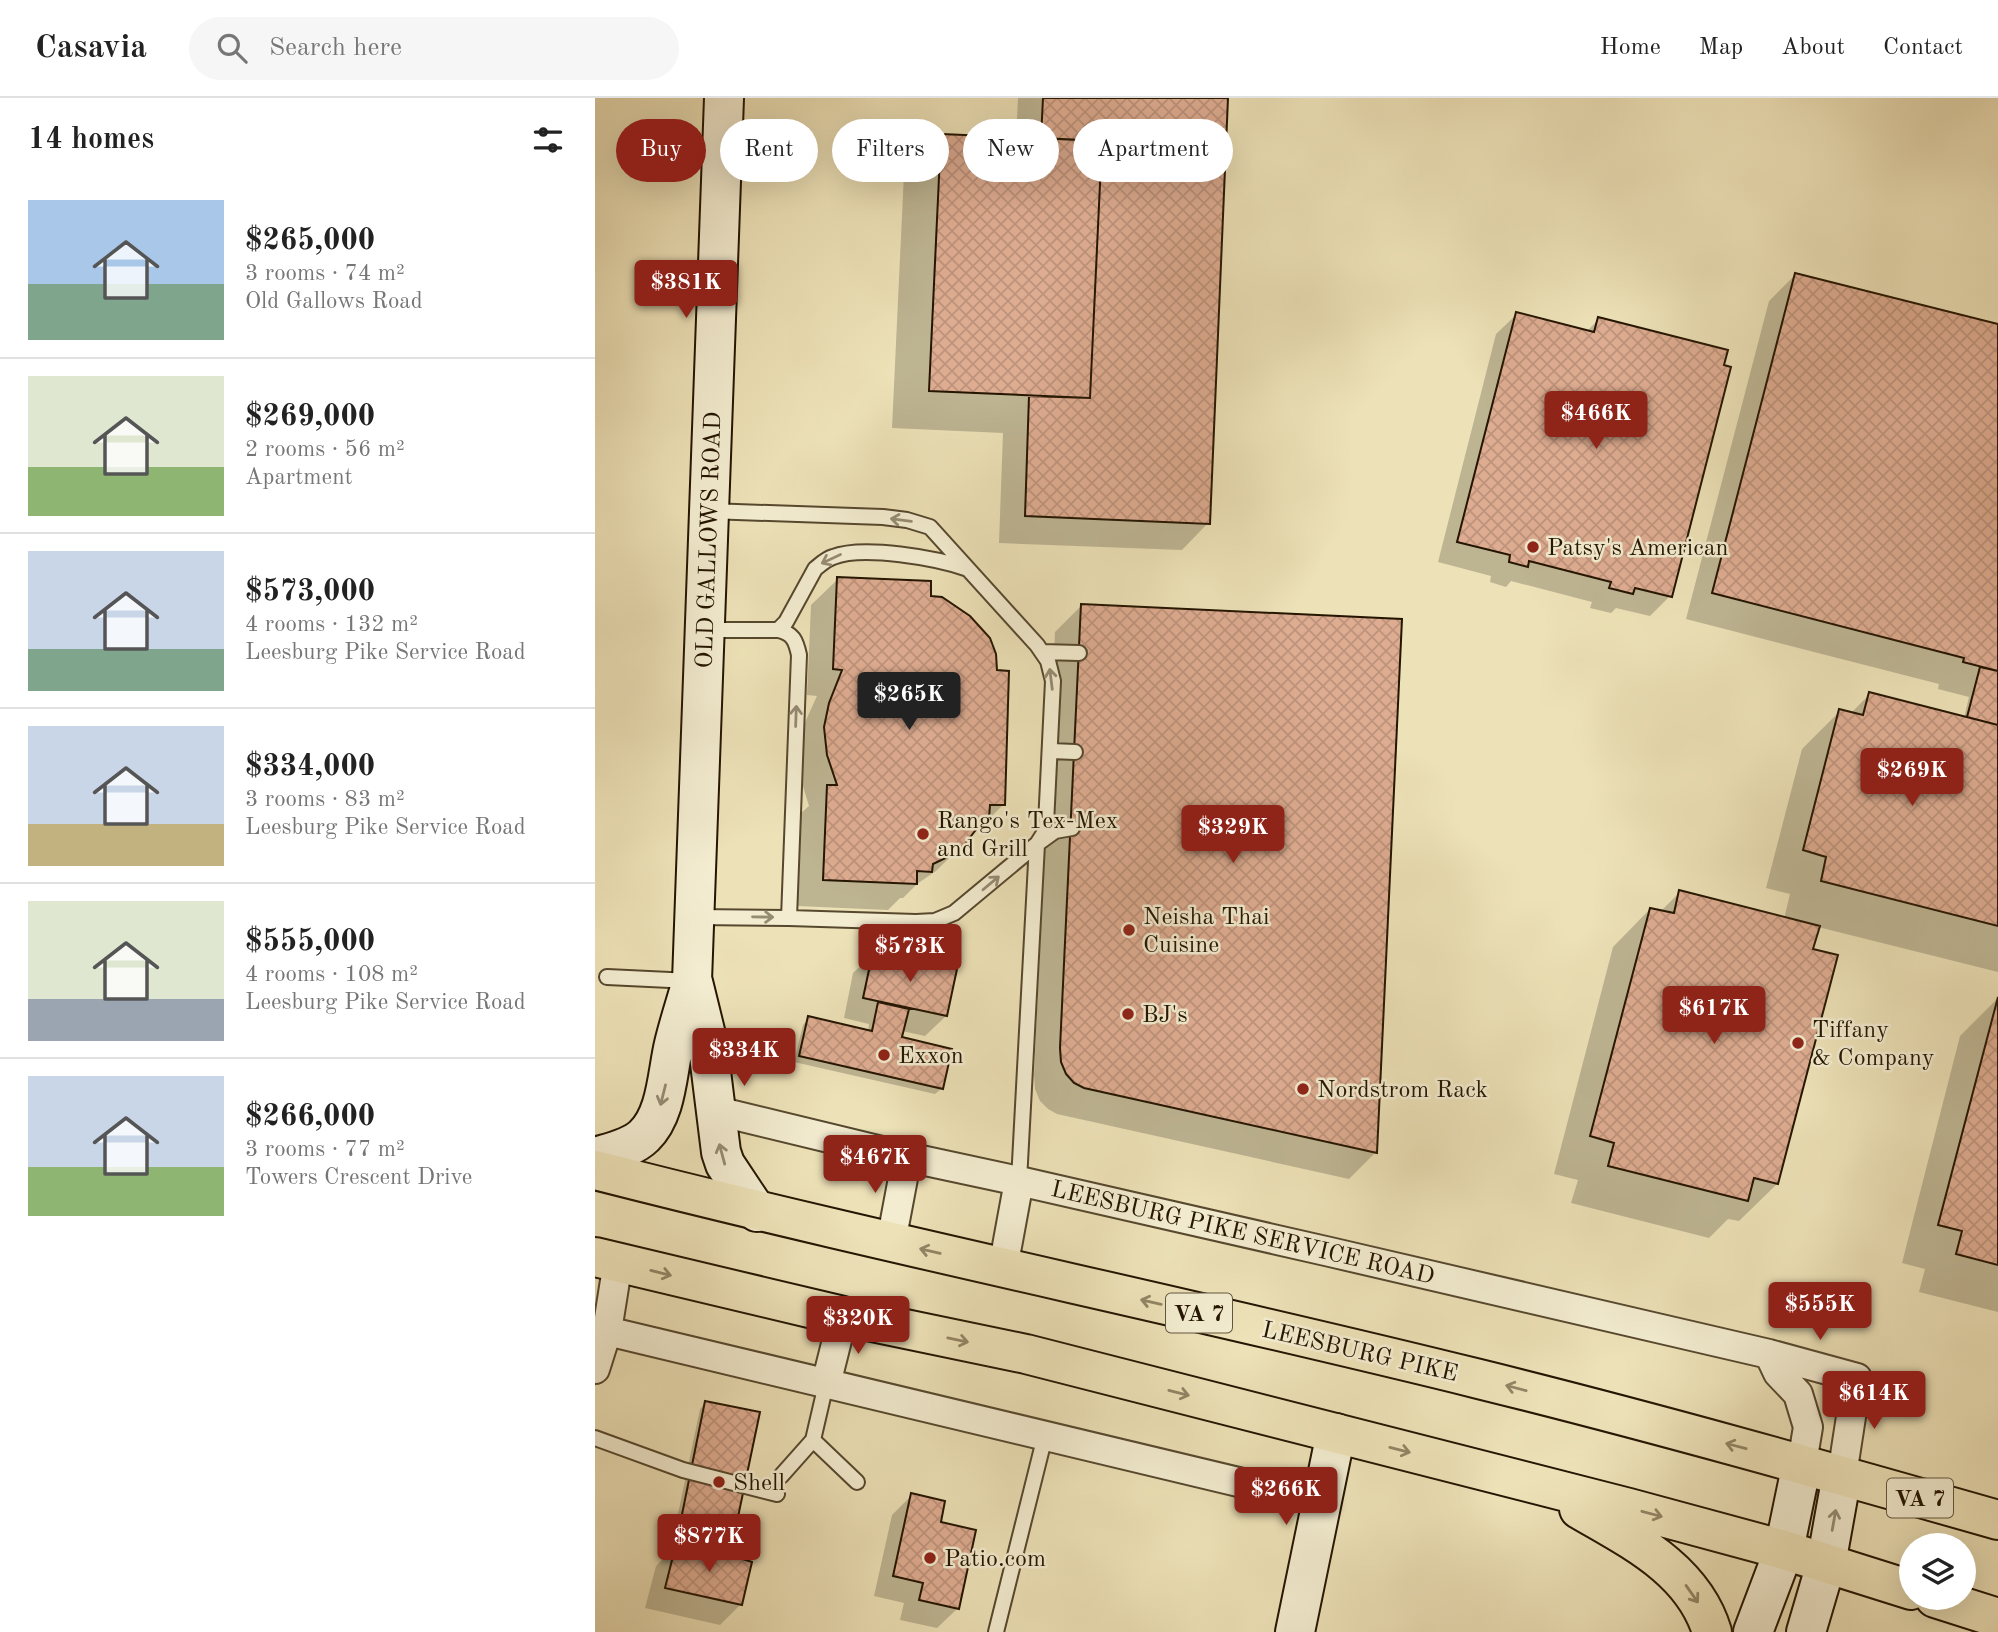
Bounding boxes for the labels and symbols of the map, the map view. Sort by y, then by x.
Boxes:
pin: $381K [637,260,735,320]
pin: $466K [1547,392,1645,451]
street label: OLD GALLOWS ROAD [694,411,726,669]
one-way arrow [890,513,913,526]
place label: Patsy's American [1547,537,1729,561]
marker: Patsy's American [1525,539,1541,555]
one-way arrow [821,553,841,567]
one-way arrow [1045,668,1058,691]
pin: $265K [860,672,958,732]
one-way arrow [790,705,803,728]
pin: $269K [1863,748,1961,808]
pin: $329K [1184,806,1282,865]
place label: Rango's Tex-Mex and Grill [937,810,1118,862]
marker: Rango's Tex-Mex and Grill [915,826,931,842]
one-way arrow [982,875,1000,891]
place label: Neisha Thai Cuisine [1143,906,1270,958]
one-way arrow [751,910,774,924]
marker: Neisha Thai Cuisine [1121,922,1137,938]
pin: $573K [861,924,959,984]
pin: $617K [1665,986,1763,1046]
place label: BJ's [1142,1004,1188,1028]
marker: BJ's [1120,1006,1136,1022]
place label: Tiffany & Company [1812,1019,1935,1071]
pin: $334K [695,1028,793,1088]
marker: Tiffany & Company [1790,1035,1806,1051]
place label: Exxon [898,1045,964,1069]
marker: Exxon [876,1047,892,1063]
place label: Nordstrom Rack [1317,1079,1488,1103]
marker: Nordstrom Rack [1295,1081,1311,1097]
one-way arrow [656,1083,669,1106]
pin: $467K [826,1136,924,1195]
one-way arrow [715,1143,728,1165]
street label: LEESBURG PIKE SERVICE ROAD [1048,1178,1437,1290]
one-way arrow [919,1244,941,1257]
one-way arrow [650,1267,672,1280]
pin: $555K [1771,1282,1869,1342]
road number: VA 7 [1166,1294,1232,1332]
one-way arrow [1140,1295,1163,1309]
pin: $320K [809,1296,907,1356]
street label: LEESBURG PIKE [1259,1319,1460,1387]
one-way arrow [946,1334,969,1348]
pin: $614K [1825,1372,1923,1431]
one-way arrow [1505,1381,1528,1394]
one-way arrow [1167,1387,1190,1400]
one-way arrow [1725,1439,1748,1452]
one-way arrow [1388,1444,1411,1457]
pin: $266K [1237,1468,1335,1527]
place label: Shell [733,1472,785,1496]
marker: Shell [711,1474,727,1490]
road number: VA 7 [1887,1478,1953,1518]
one-way arrow [1640,1509,1662,1522]
one-way arrow [1828,1509,1841,1532]
pin: $877K [660,1514,758,1574]
place label: Patio.com [944,1548,1046,1572]
marker: Patio.com [922,1550,938,1566]
one-way arrow [1685,1584,1699,1603]

